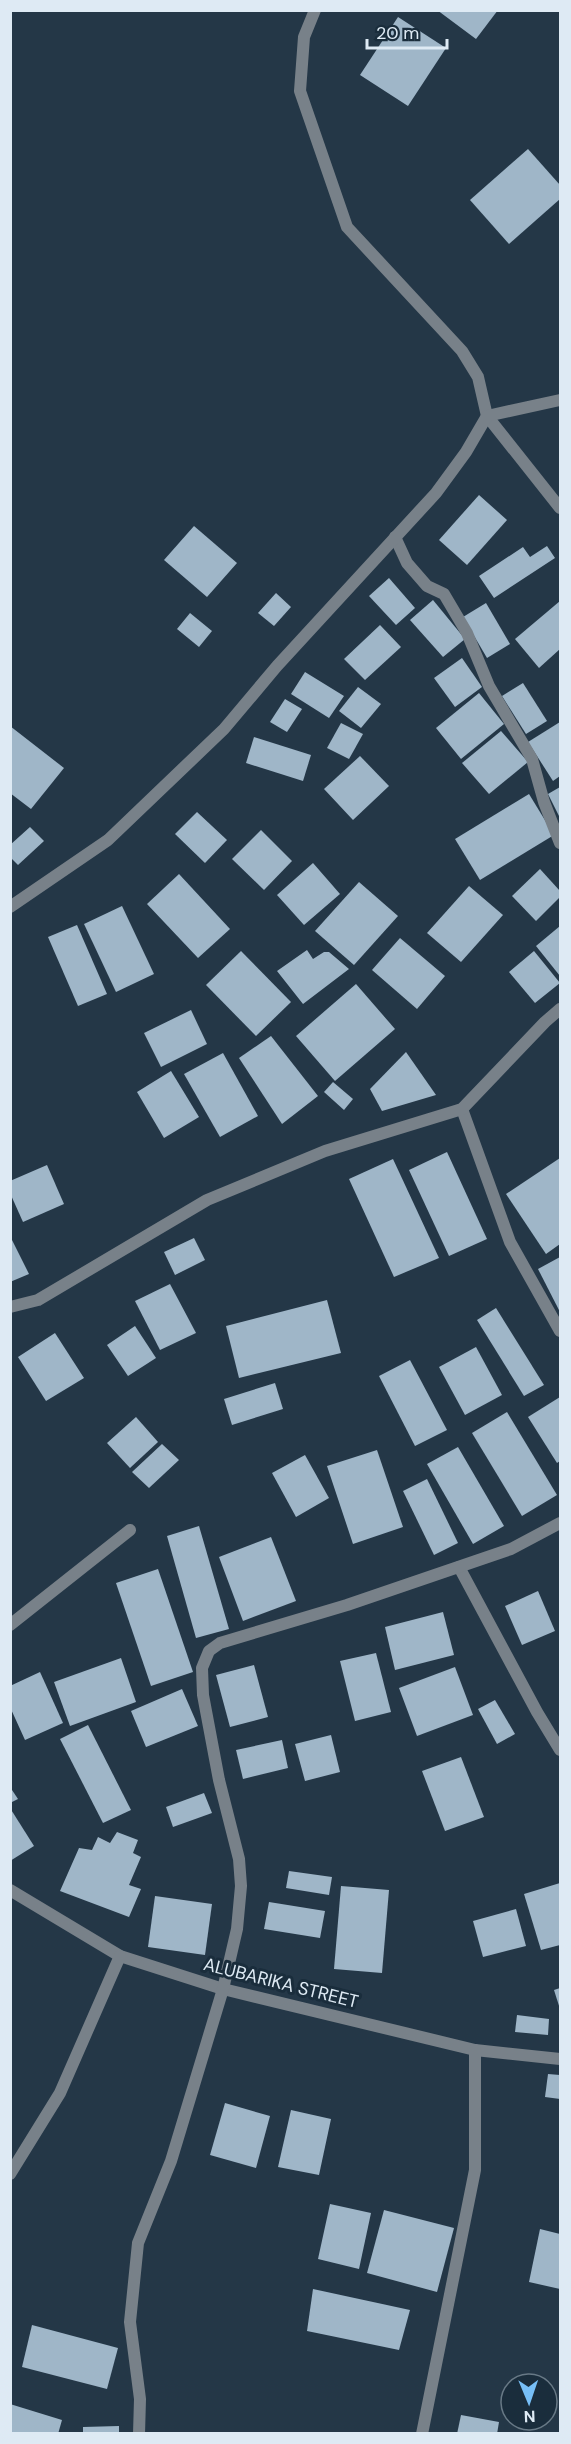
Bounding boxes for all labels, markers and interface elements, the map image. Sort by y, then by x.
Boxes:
scale bar [367,12,446,50]
text: 20 m [376,21,419,45]
street label: ALUBARIKA STREET [201,1952,361,2014]
north arrow [499,2372,559,2432]
text: N [523,2406,536,2427]

